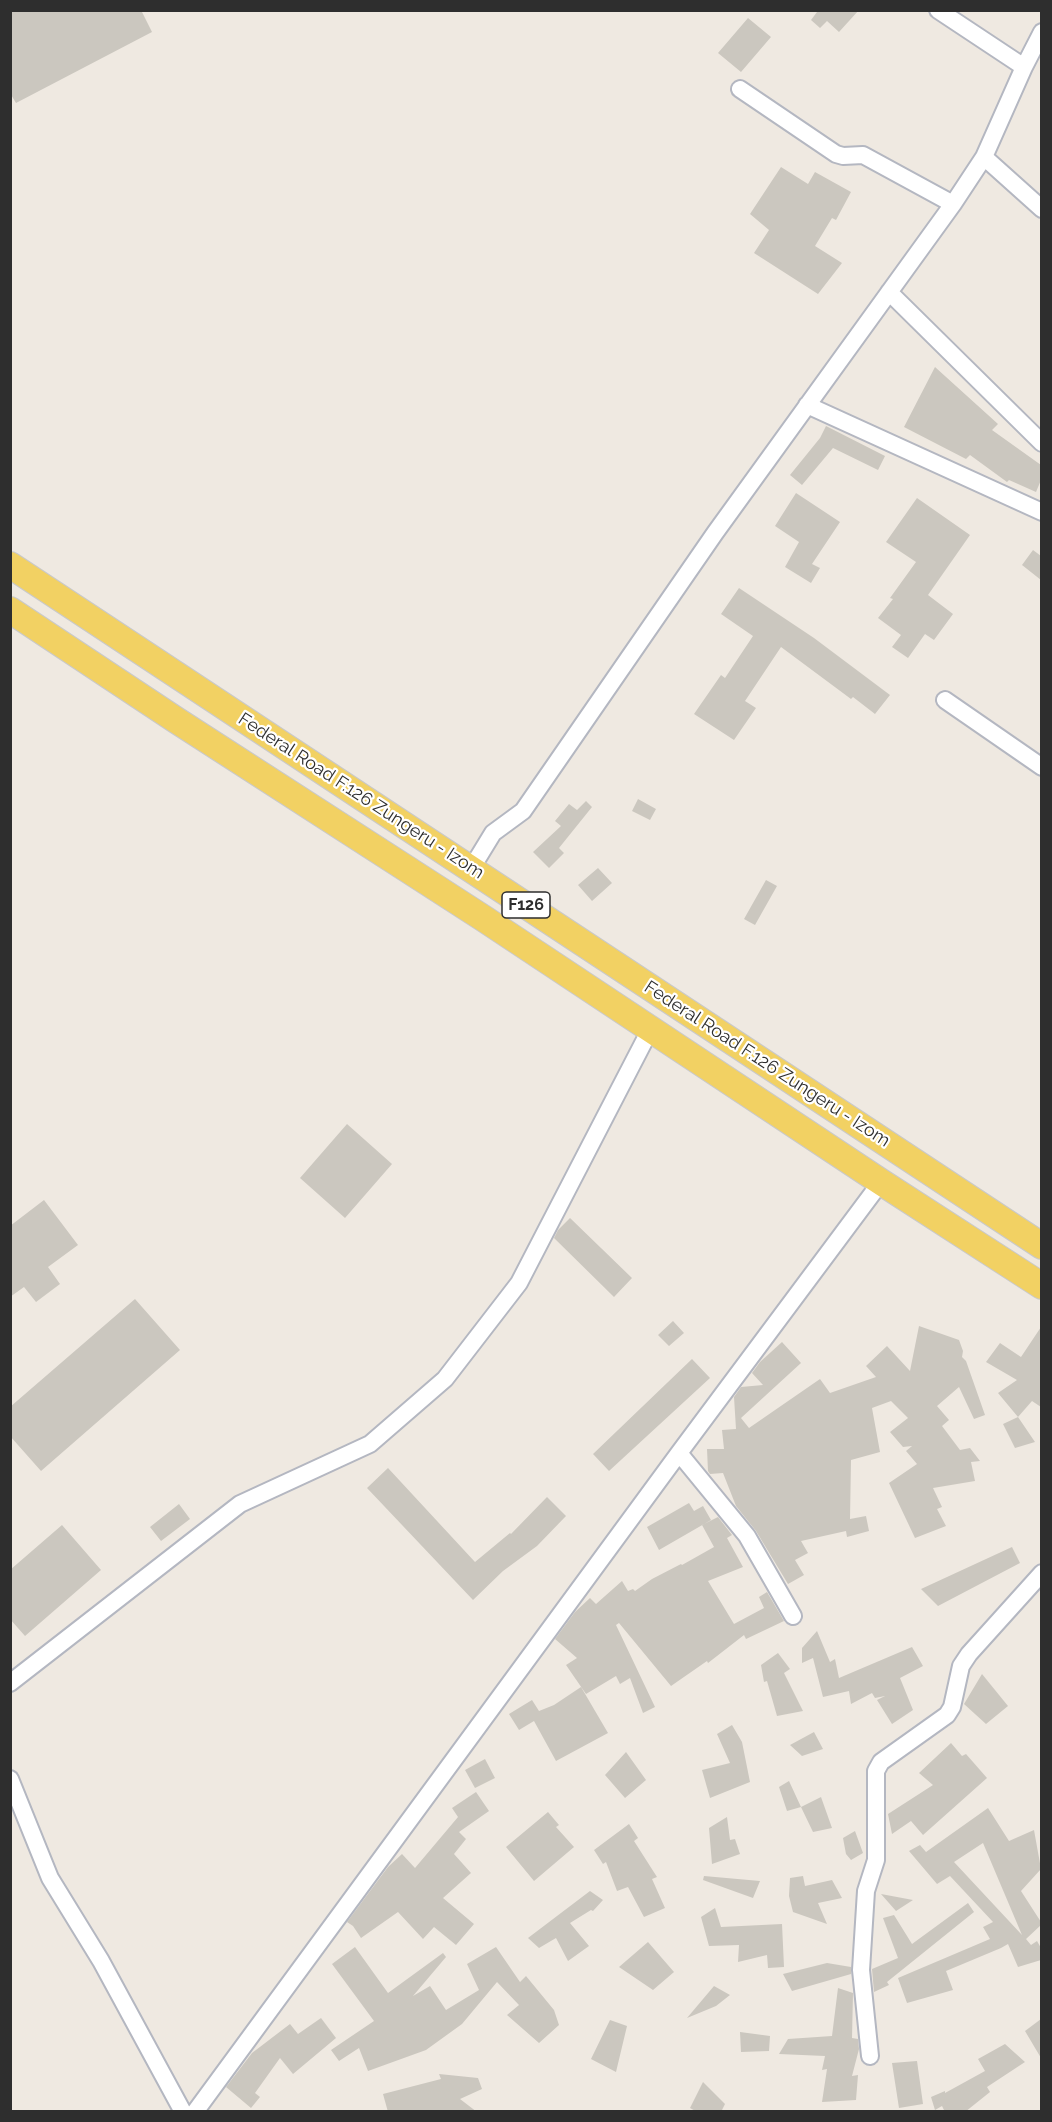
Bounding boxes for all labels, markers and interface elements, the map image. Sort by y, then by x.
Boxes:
street label: Federal Road F.126 Zungeru - Izom [234,708,488,884]
road number: F126 [502,892,550,918]
street label: Federal Road F.126 Zungeru - Izom [640,976,894,1152]

